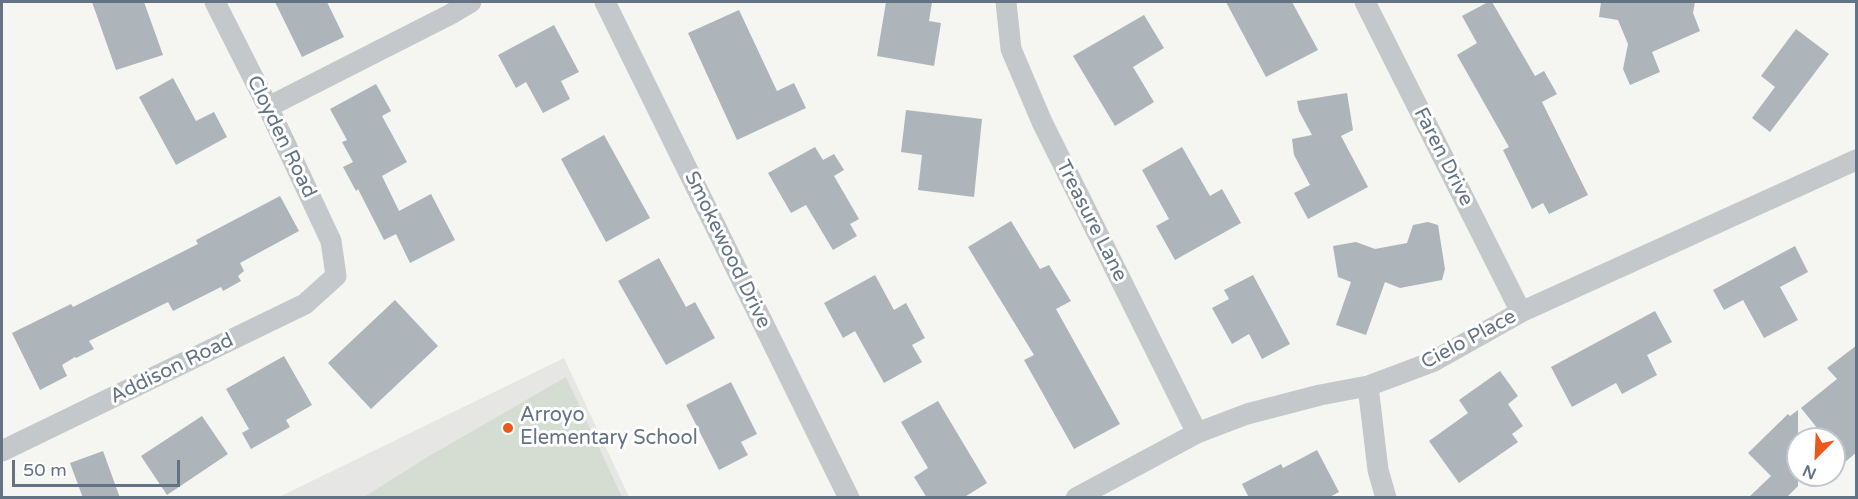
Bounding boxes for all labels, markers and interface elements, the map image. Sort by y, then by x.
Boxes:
street label: Cloyden Road [241,72,321,202]
street label: Faren Drive [1408,104,1478,210]
street label: Treasure Lane [1050,156,1132,286]
street label: Smokewood Drive [679,168,775,332]
street label: Cielo Place [1417,305,1521,375]
street label: Addison Road [106,329,238,409]
place label: Arroyo Elementary School [520,404,698,451]
marker: Arroyo Elementary School [501,421,515,435]
north arrow [1786,427,1846,487]
scale bar [15,448,183,486]
text: 50 m [23,459,67,481]
text: N [1800,460,1819,483]

